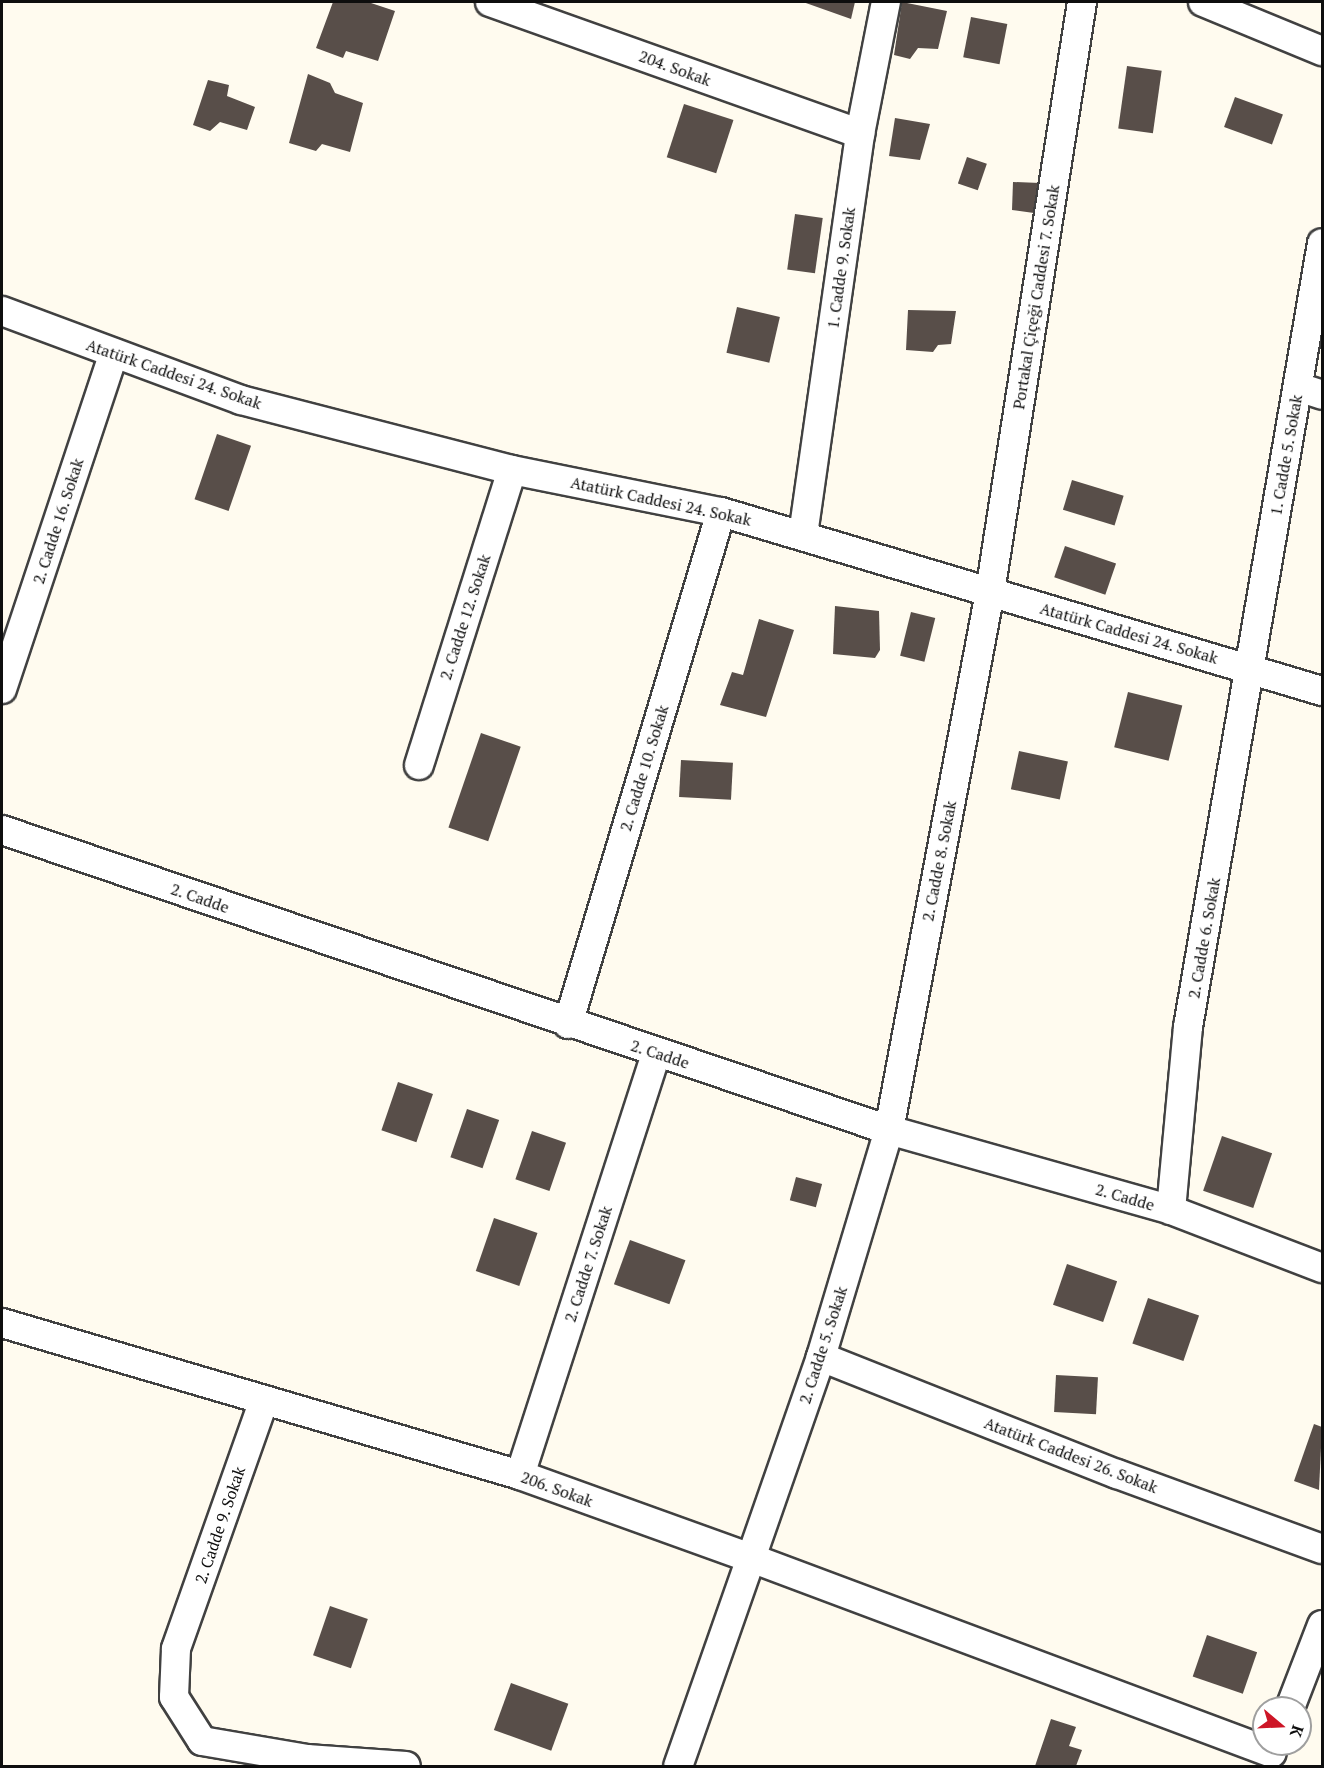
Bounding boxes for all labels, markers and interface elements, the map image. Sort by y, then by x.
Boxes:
street label: 204. Sokak [636,46,714,90]
street label: Portakal Çiçeği Caddesi 7. Sokak [1009,183,1063,411]
street label: 1. Cadde 9. Sokak [823,205,859,331]
street label: Atatürk Caddesi 24. Sokak [83,335,265,413]
street label: 1. Cadde 5. Sokak [1266,392,1306,518]
street label: 2. Cadde 16. Sokak [28,455,88,587]
street label: Atatürk Caddesi 24. Sokak [569,472,753,530]
street label: 2. Cadde 12. Sokak [435,551,495,683]
street label: Atatürk Caddesi 24. Sokak [1038,598,1220,668]
street label: 2. Cadde 10. Sokak [615,702,673,834]
street label: 2. Cadde 8. Sokak [918,798,960,924]
street label: 2. Cadde 6. Sokak [1184,875,1224,1001]
street label: 2. Cadde [168,879,232,917]
street label: 2. Cadde [628,1035,692,1073]
street label: 2. Cadde [1093,1179,1157,1215]
street label: 2. Cadde 7. Sokak [560,1203,616,1325]
street label: 2. Cadde 5. Sokak [795,1283,851,1407]
street label: Atatürk Caddesi 26. Sokak [981,1413,1161,1497]
street label: 2. Cadde 9. Sokak [191,1463,249,1587]
street label: 206. Sokak [518,1467,596,1511]
north arrow [1252,1696,1312,1756]
text: K [1285,1722,1309,1740]

